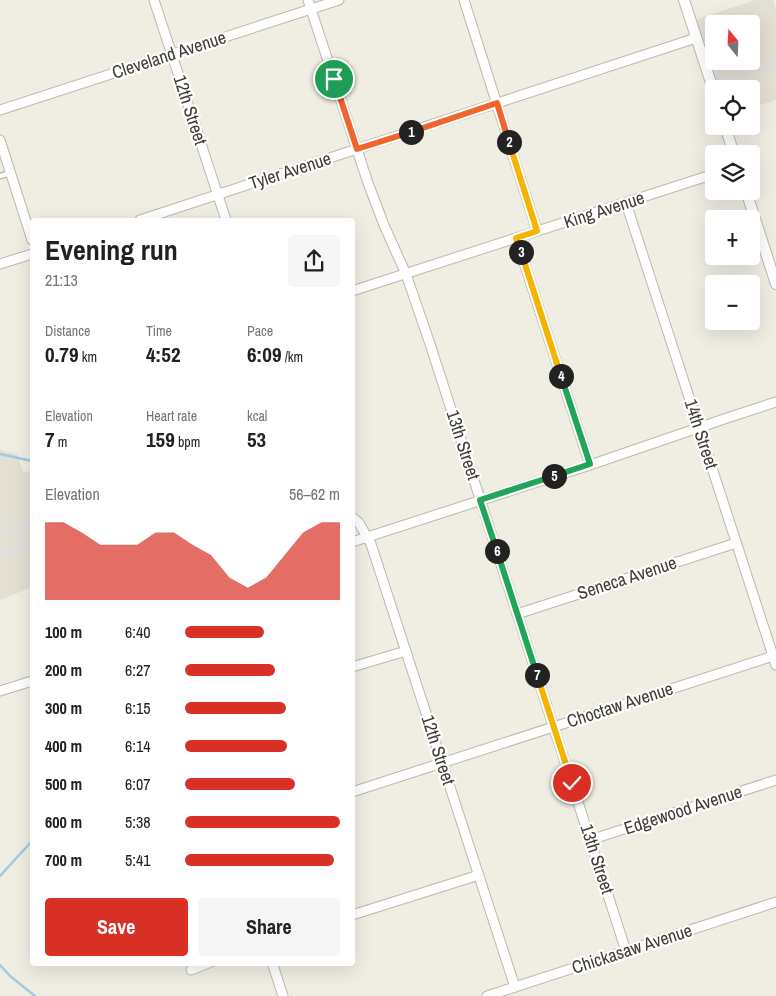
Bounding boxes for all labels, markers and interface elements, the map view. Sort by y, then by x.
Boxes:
north arrow [705,15,760,70]
map controls [705,15,760,330]
street label: Cleveland Avenue [109,24,229,85]
pin [313,58,355,100]
icon: arrive [320,65,348,93]
street label: 12th Street [167,72,214,148]
button: locate [705,80,760,135]
pin: 1 [398,120,424,144]
text: 1 [408,123,415,141]
pin: 2 [496,130,522,154]
text: 2 [506,133,513,151]
street label: Tyler Avenue [246,145,334,196]
button: layers [705,145,760,200]
street label: King Avenue [560,185,647,234]
button: + [705,210,760,265]
text: Evening run [45,231,178,269]
button: share [288,235,340,287]
pin: 3 [508,240,534,264]
text: 3 [518,243,525,261]
text: 21:13 [45,269,78,291]
button: − [705,275,760,330]
text: Distance [45,322,90,340]
text: Time [146,322,172,340]
text: Pace [247,322,273,340]
text: 0.79 [45,340,79,369]
text: 4:52 [146,340,180,369]
text: 6:09 [247,340,281,369]
text: km [79,348,97,366]
text: /km [281,348,303,366]
pin: 4 [548,364,574,388]
text: 4 [558,367,565,385]
street label: 14th Street [678,396,725,472]
text: Elevation [45,407,93,425]
text: Heart rate [146,407,197,425]
text: kcal [247,407,267,425]
street label: 13th Street [440,407,487,483]
text: 7 [45,425,55,454]
text: 159 [146,425,175,454]
text: 53 [247,425,266,454]
text: m [55,433,67,451]
text: bpm [175,433,200,451]
pin: 5 [542,464,566,488]
text: 5 [551,467,558,485]
text: Elevation [45,483,100,505]
text: 56–62 m [289,483,340,505]
pin: 6 [484,538,510,564]
text: 6 [494,542,501,560]
street label: Seneca Avenue [574,550,680,605]
text: 100 m [45,621,82,643]
text: 6:40 [125,621,151,643]
text: 200 m [45,659,82,681]
text: 6:27 [125,659,151,681]
pin: 7 [524,662,550,688]
text: 7 [534,666,541,684]
street label: Choctaw Avenue [563,676,676,733]
text: 300 m [45,697,82,719]
text: 6:15 [125,697,151,719]
street label: 12th Street [415,712,462,788]
text: 400 m [45,735,82,757]
text: 6:14 [125,735,151,757]
pin [551,762,593,804]
icon: check [558,769,586,797]
text: 500 m [45,773,82,795]
text: 6:07 [125,773,151,795]
street label: Edgewood Avenue [621,779,745,840]
text: 600 m [45,811,82,833]
text: 5:38 [125,811,151,833]
street label: 13th Street [574,821,621,897]
text: 700 m [45,849,82,871]
text: 5:41 [125,849,151,871]
button: Save [45,898,188,956]
button: Share [198,898,340,956]
street label: Chickasaw Avenue [568,917,695,980]

